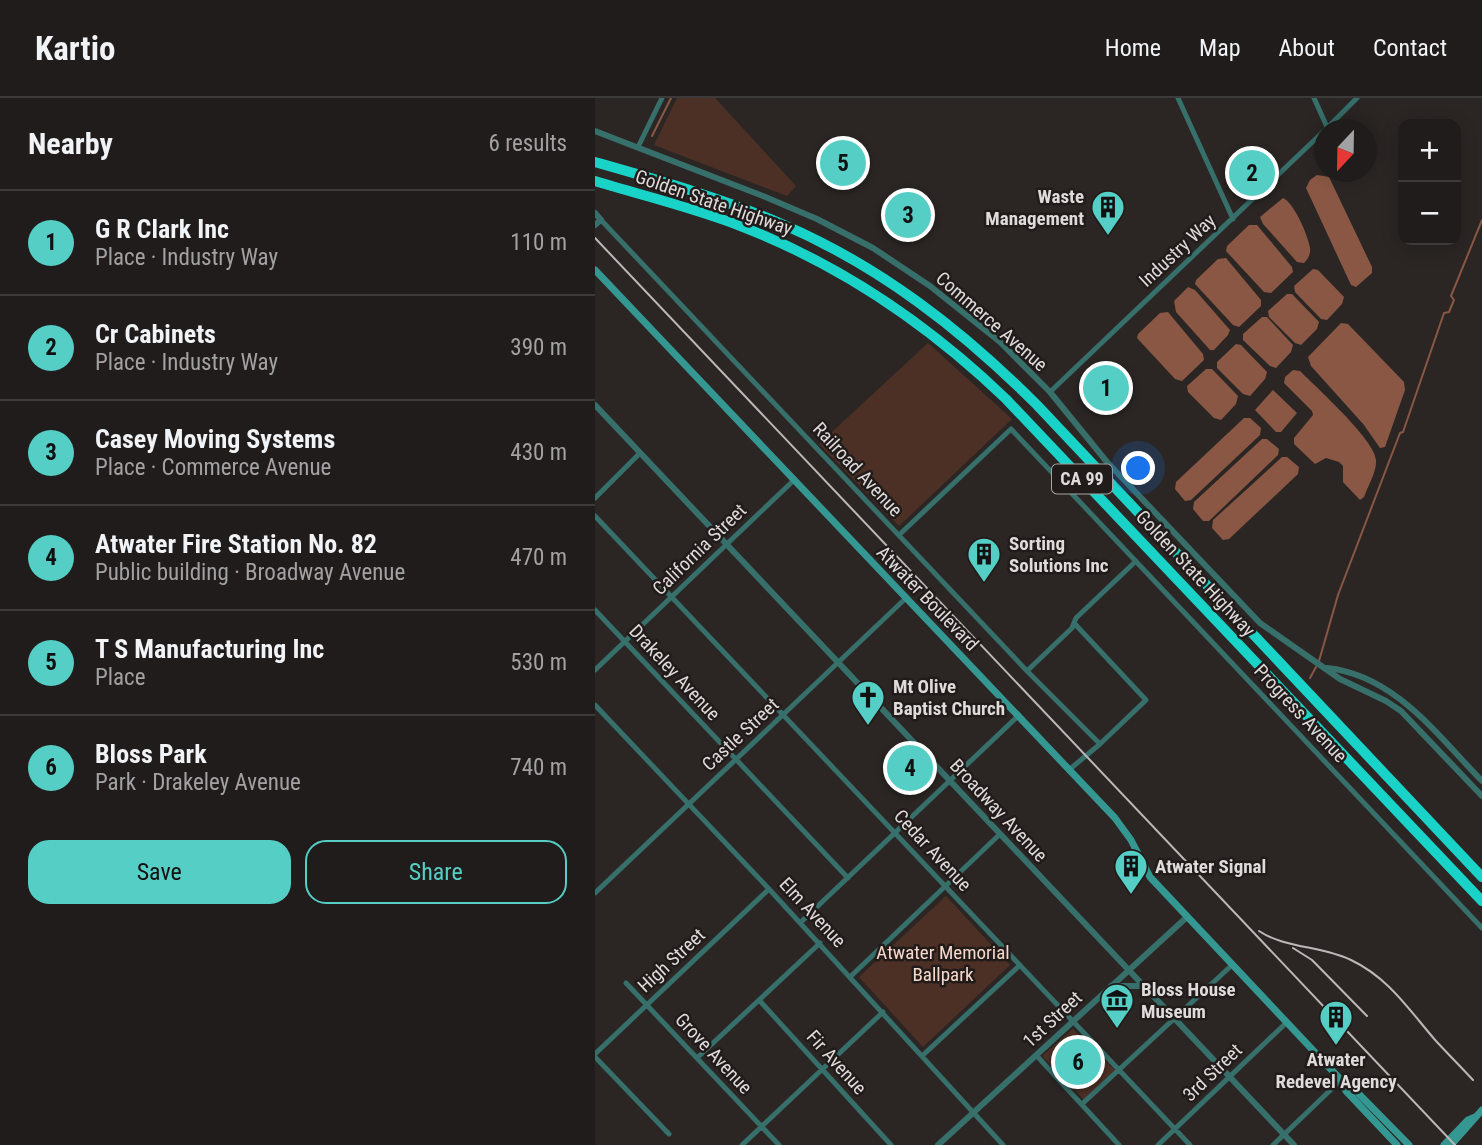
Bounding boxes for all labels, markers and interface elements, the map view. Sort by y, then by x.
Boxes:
text: Kartio [35,29,115,68]
text: Home [1105,34,1161,62]
text: Map [1199,34,1241,62]
text: About [1279,34,1335,62]
text: Contact [1373,34,1447,62]
north arrow [1314,119,1377,182]
map controls [1398,119,1461,245]
button: + [1398,119,1461,182]
text: Nearby [28,126,113,161]
text: 6 results [489,130,567,157]
pin: 5 [820,137,866,189]
pin: 2 [1229,147,1275,199]
street label: Golden State Highway [632,165,795,240]
button: − [1398,182,1461,245]
place label: Waste Management [985,185,1084,230]
building icon: Waste Management [1089,188,1127,237]
pin: 3 [885,189,931,241]
street label: Industry Way [1134,209,1220,292]
text: G R Clark Inc [95,214,229,244]
text: 1 [45,229,57,256]
text: 110 m [510,229,567,256]
text: Place · Industry Way [95,244,278,271]
street label: Commerce Avenue [931,267,1052,376]
text: Cr Cabinets [95,319,216,349]
text: 2 [45,334,57,361]
text: 390 m [510,334,567,361]
text: Place · Industry Way [95,349,278,376]
pin: 1 [1083,362,1129,414]
street label: Railroad Avenue [808,417,907,521]
text: Casey Moving Systems [95,424,335,454]
text: 3 [45,439,57,466]
text: 430 m [510,439,567,466]
your location [1121,451,1155,485]
text: Place · Commerce Avenue [95,454,331,481]
road number: CA 99 [1052,464,1112,494]
street label: California Street [648,499,751,600]
street label: Golden State Highway [1131,505,1260,641]
text: Atwater Fire Station No. 82 [95,529,377,559]
place label: Sorting Solutions Inc [1009,532,1109,577]
building icon: Sorting Solutions Inc [965,535,1003,584]
street label: Atwater Boulevard [872,541,983,656]
text: 4 [45,544,57,571]
text: 470 m [510,544,567,571]
text: Public building · Broadway Avenue [95,559,405,586]
street label: Drakeley Avenue [624,620,725,725]
text: T S Manufacturing Inc [95,634,324,664]
text: 5 [45,649,57,676]
text: 530 m [510,649,567,676]
street label: Progress Avenue [1249,659,1352,767]
text: Place [95,664,145,691]
place label: Mt Olive Baptist Church [893,675,1005,720]
church icon: Mt Olive Baptist Church [849,678,887,727]
street label: Castle Street [697,693,783,776]
text: Bloss Park [95,739,207,769]
pin: 4 [887,742,933,794]
text: 6 [45,754,57,781]
text: 740 m [510,754,567,781]
street label: Broadway Avenue [945,754,1052,867]
text: Park · Drakeley Avenue [95,769,301,796]
street label: Cedar Avenue [889,805,976,896]
button: Save [28,840,291,904]
button: Share [305,840,567,904]
building icon: Atwater Signal [1112,847,1150,896]
place label: Atwater Signal [1155,855,1266,878]
street label: Elm Avenue [774,873,851,952]
street label: High Street [633,923,710,997]
park label: Atwater Memorial Ballpark [876,941,1010,986]
place label: Bloss House Museum [1141,978,1236,1023]
museum icon: Bloss House Museum [1098,981,1136,1030]
street label: 1st Street [1018,986,1087,1053]
building icon: Atwater Redevel Agency [1317,998,1355,1047]
street label: Grove Avenue [670,1008,757,1099]
street label: Fir Avenue [802,1026,871,1099]
pin: 6 [1055,1036,1101,1088]
street label: 3rd Street [1178,1039,1247,1106]
place label: Atwater Redevel Agency [1275,1048,1397,1093]

